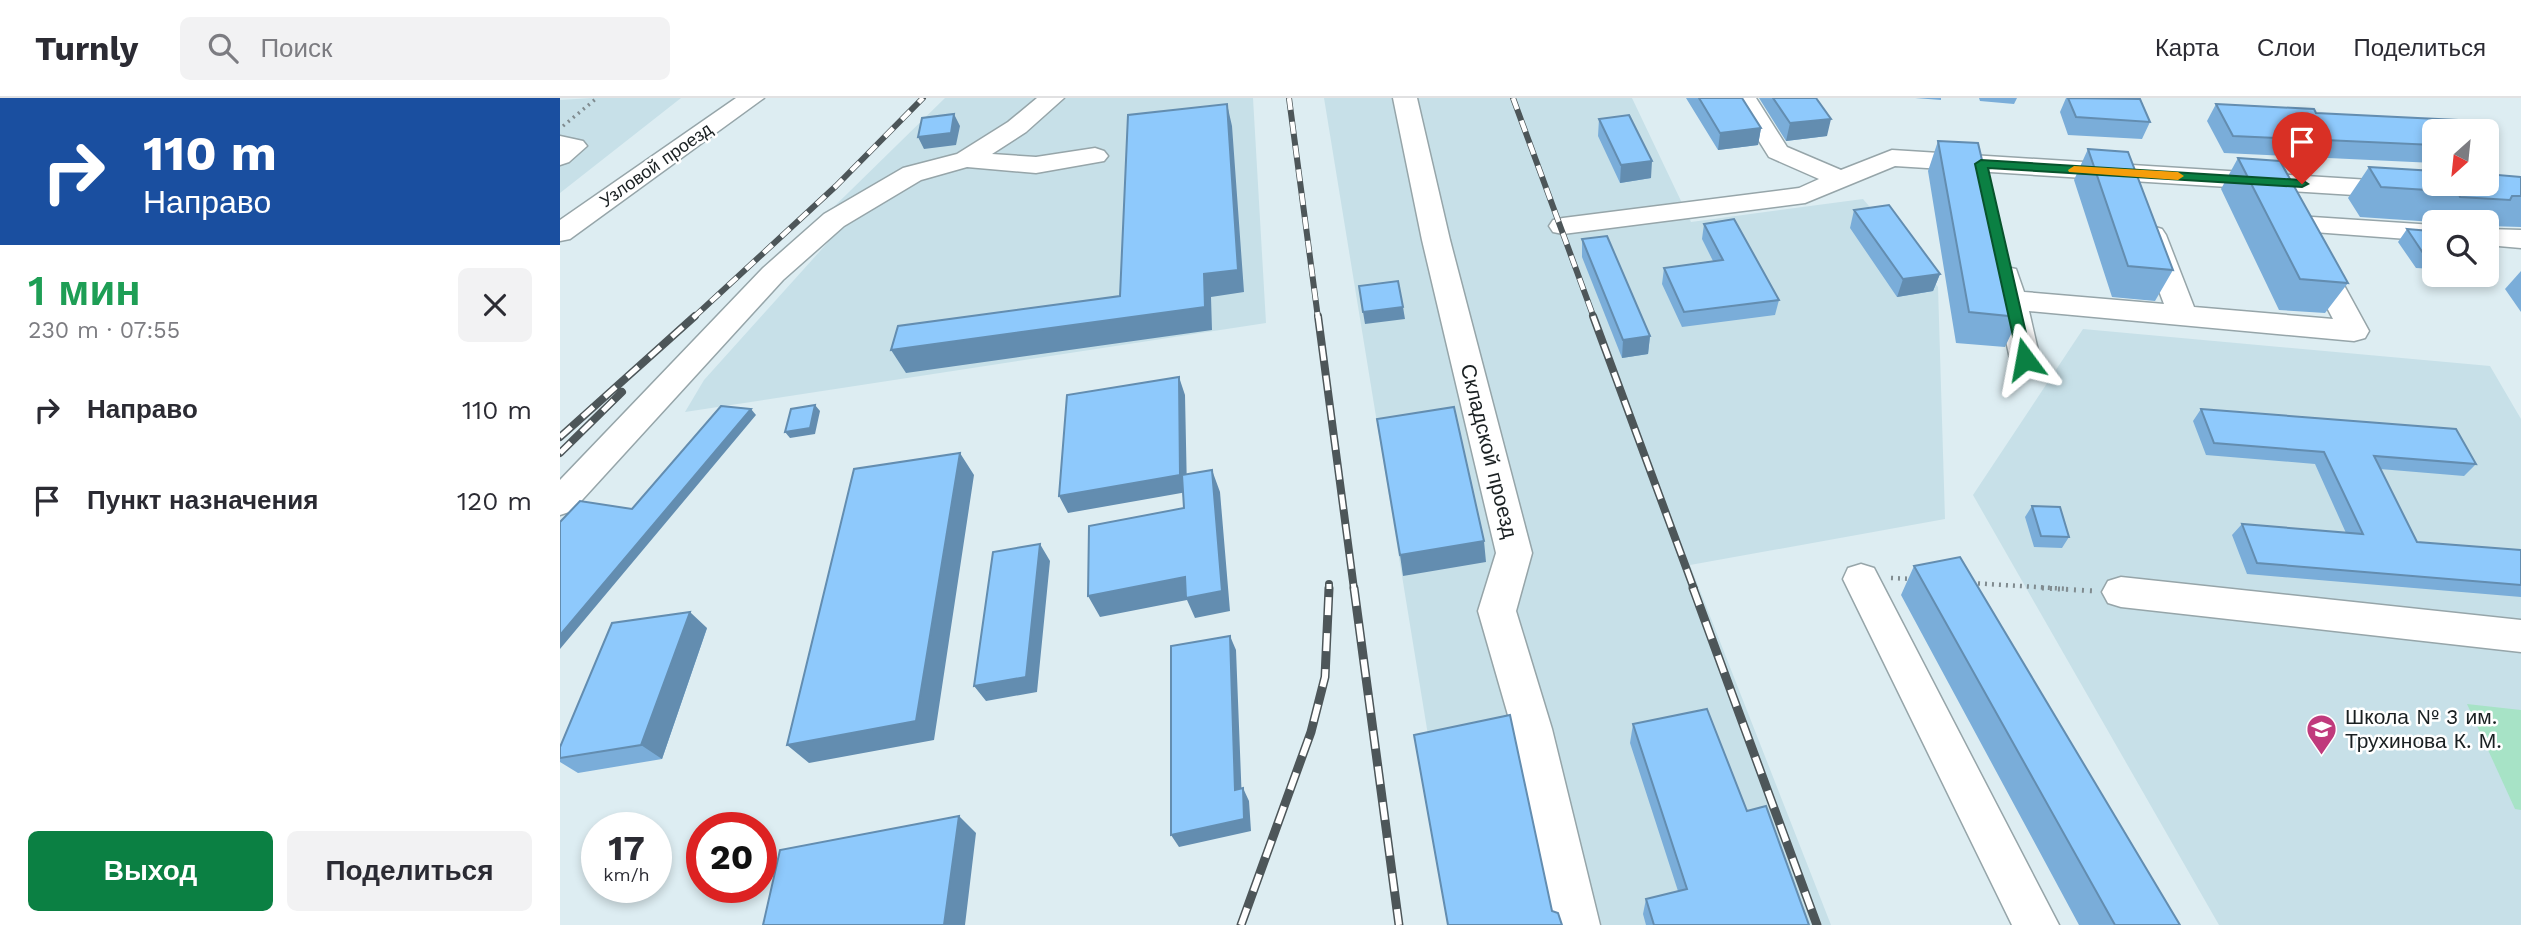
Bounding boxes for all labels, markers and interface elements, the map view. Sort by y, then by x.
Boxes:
search box [180,17,670,80]
text: Turnly [35,29,138,68]
icon: search [204,29,242,67]
text: Поиск [260,33,332,63]
text: Карта [2155,34,2219,62]
text: Слои [2257,34,2315,62]
text: Поделиться [2353,34,2486,62]
pin [2272,112,2332,184]
street label: Узловой проезд [595,118,716,211]
north arrow [2422,119,2499,196]
map controls [2422,119,2499,287]
icon: arrive [2283,123,2321,161]
text: 110 m [143,124,277,182]
icon: right [28,126,119,217]
text: Направо [143,183,271,221]
button: search [2422,210,2499,287]
text: 1 мин [28,266,141,315]
button: close [458,268,532,342]
text: 230 m · 07:55 [28,317,180,344]
position arrow [1988,322,2062,396]
street label: Складской проезд [1456,361,1523,541]
icon: right [28,391,66,429]
text: Направо [87,394,198,424]
text: 110 m [462,395,532,425]
icon: arrive [28,482,66,520]
text: Пункт назначения [87,485,318,515]
text: 120 m [457,486,532,516]
place label: Школа № 3 им. Трухинова К. М. [2345,704,2502,753]
school or university icon: Школа № 3 им. Трухинова К. М. [2305,712,2339,756]
speed limit sign: 20 [686,812,777,903]
text: 17 [608,827,645,869]
button: Выход [28,831,273,911]
button: Поделиться [287,831,532,911]
text: km/h [603,864,650,885]

